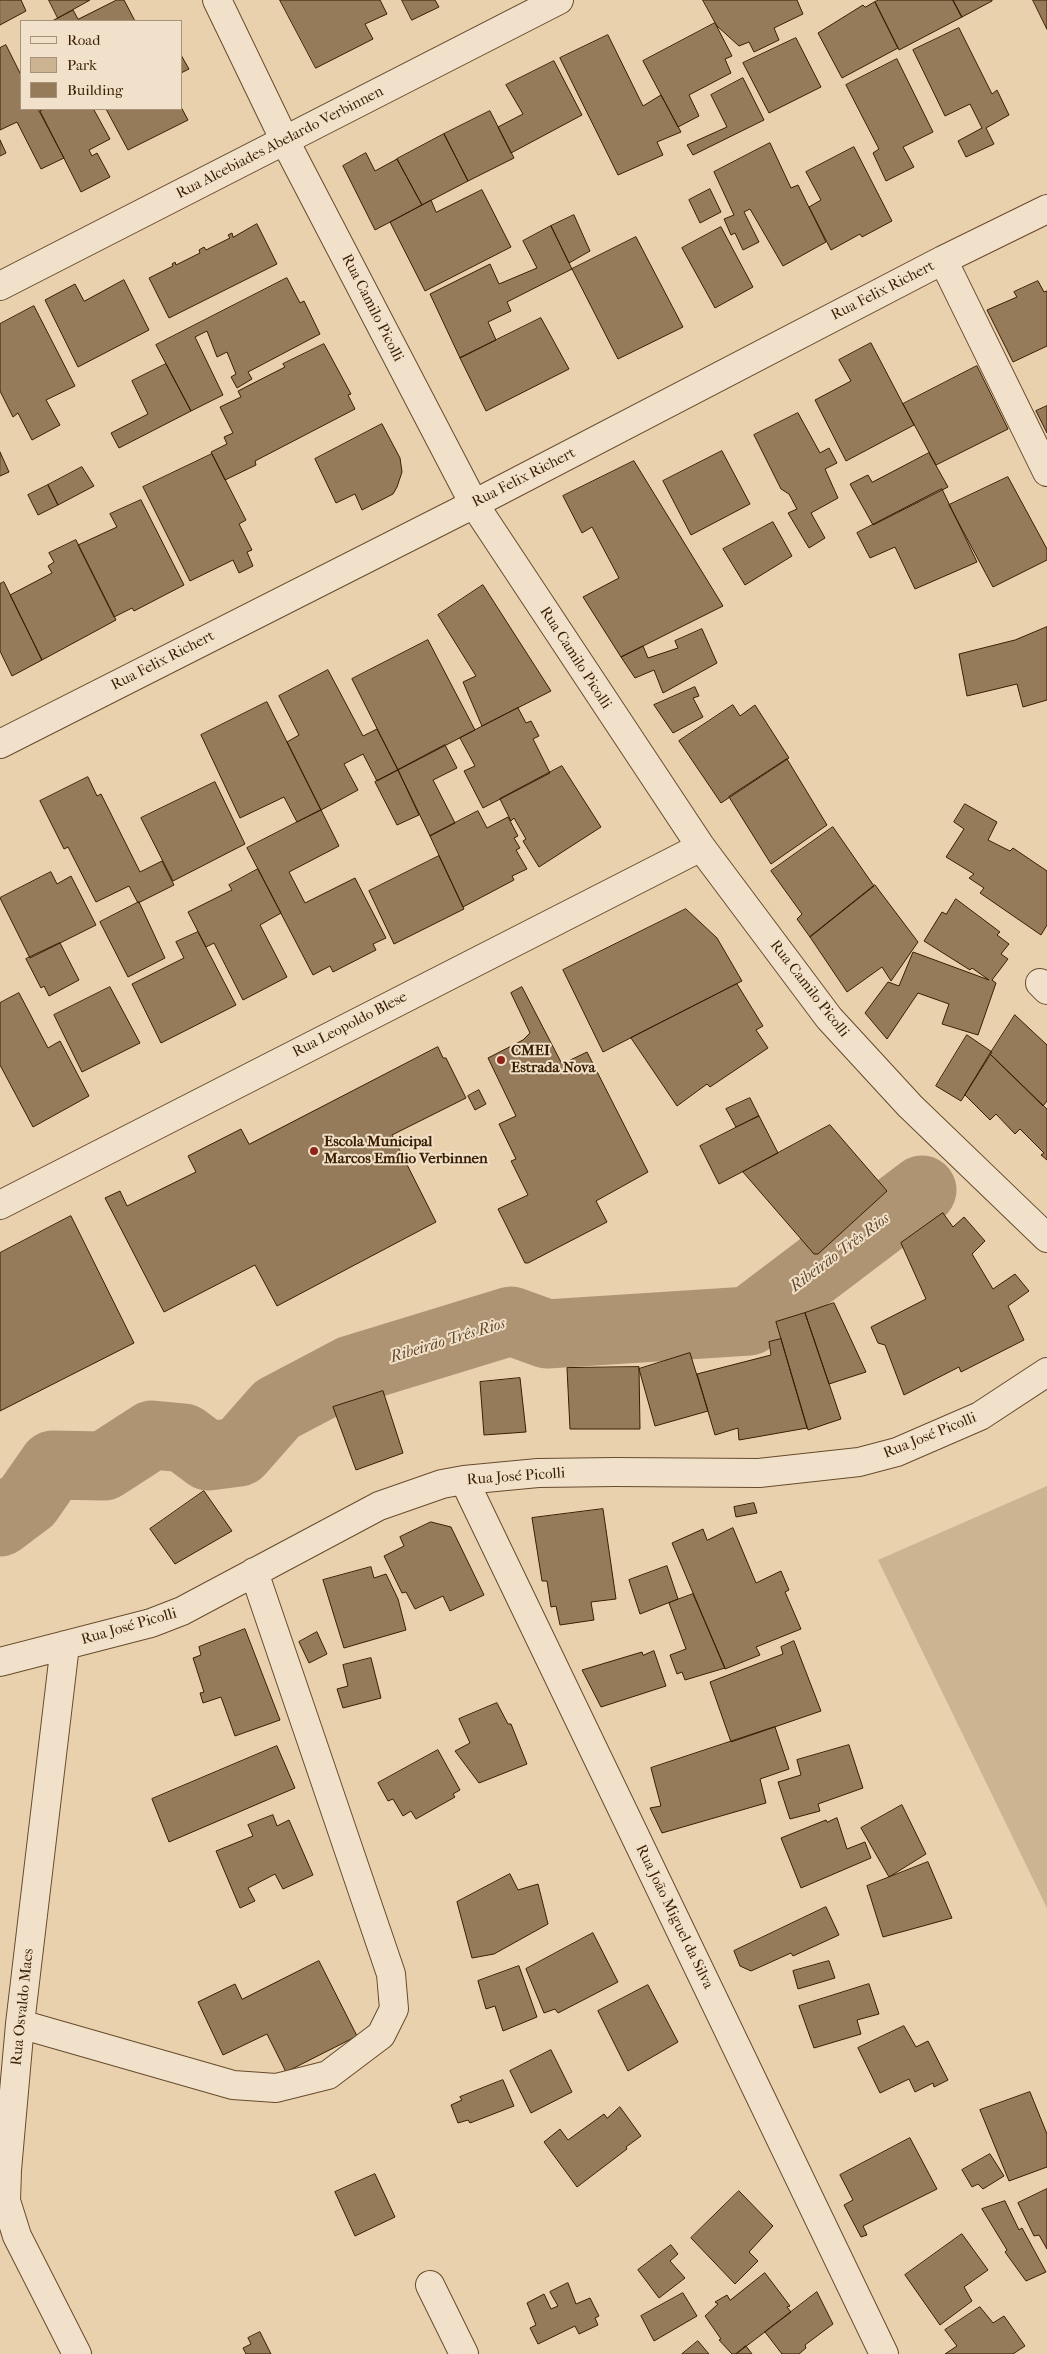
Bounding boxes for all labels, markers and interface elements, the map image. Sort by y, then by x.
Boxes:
legend [20,20,182,110]
text: Road [67,31,100,49]
text: Park [67,56,97,74]
text: Building [67,81,123,99]
street label: Rua Alcebiades Abelardo Verbinnen [173,83,387,203]
street label: Rua Camilo Picolli [337,251,407,365]
street label: Rua Felix Richert [828,257,938,325]
street label: Rua Felix Richert [469,444,579,512]
street label: Rua Camilo Picolli [535,603,615,713]
street label: Rua Felix Richert [108,627,218,695]
street label: Rua Camilo Picolli [765,937,853,1041]
street label: Rua Leopoldo Blese [290,988,410,1062]
place label: CMEI Estrada Nova [511,1042,595,1077]
marker: CMEI Estrada Nova [495,1054,507,1066]
place label: Escola Municipal Marcos Emílio Verbinnen [324,1133,488,1168]
marker: Escola Municipal Marcos Emílio Verbinnen [308,1145,320,1157]
water label: Ribeirão Três Rios [787,1209,893,1297]
water label: Ribeirão Três Rios [388,1314,508,1368]
street label: Rua José Picolli [881,1409,979,1463]
street label: Rua José Picolli [466,1465,566,1489]
street label: Rua José Picolli [79,1605,179,1649]
street label: Rua João Miguel da Silva [631,1842,717,1992]
street label: Rua Osvaldo Maes [8,1948,38,2066]

